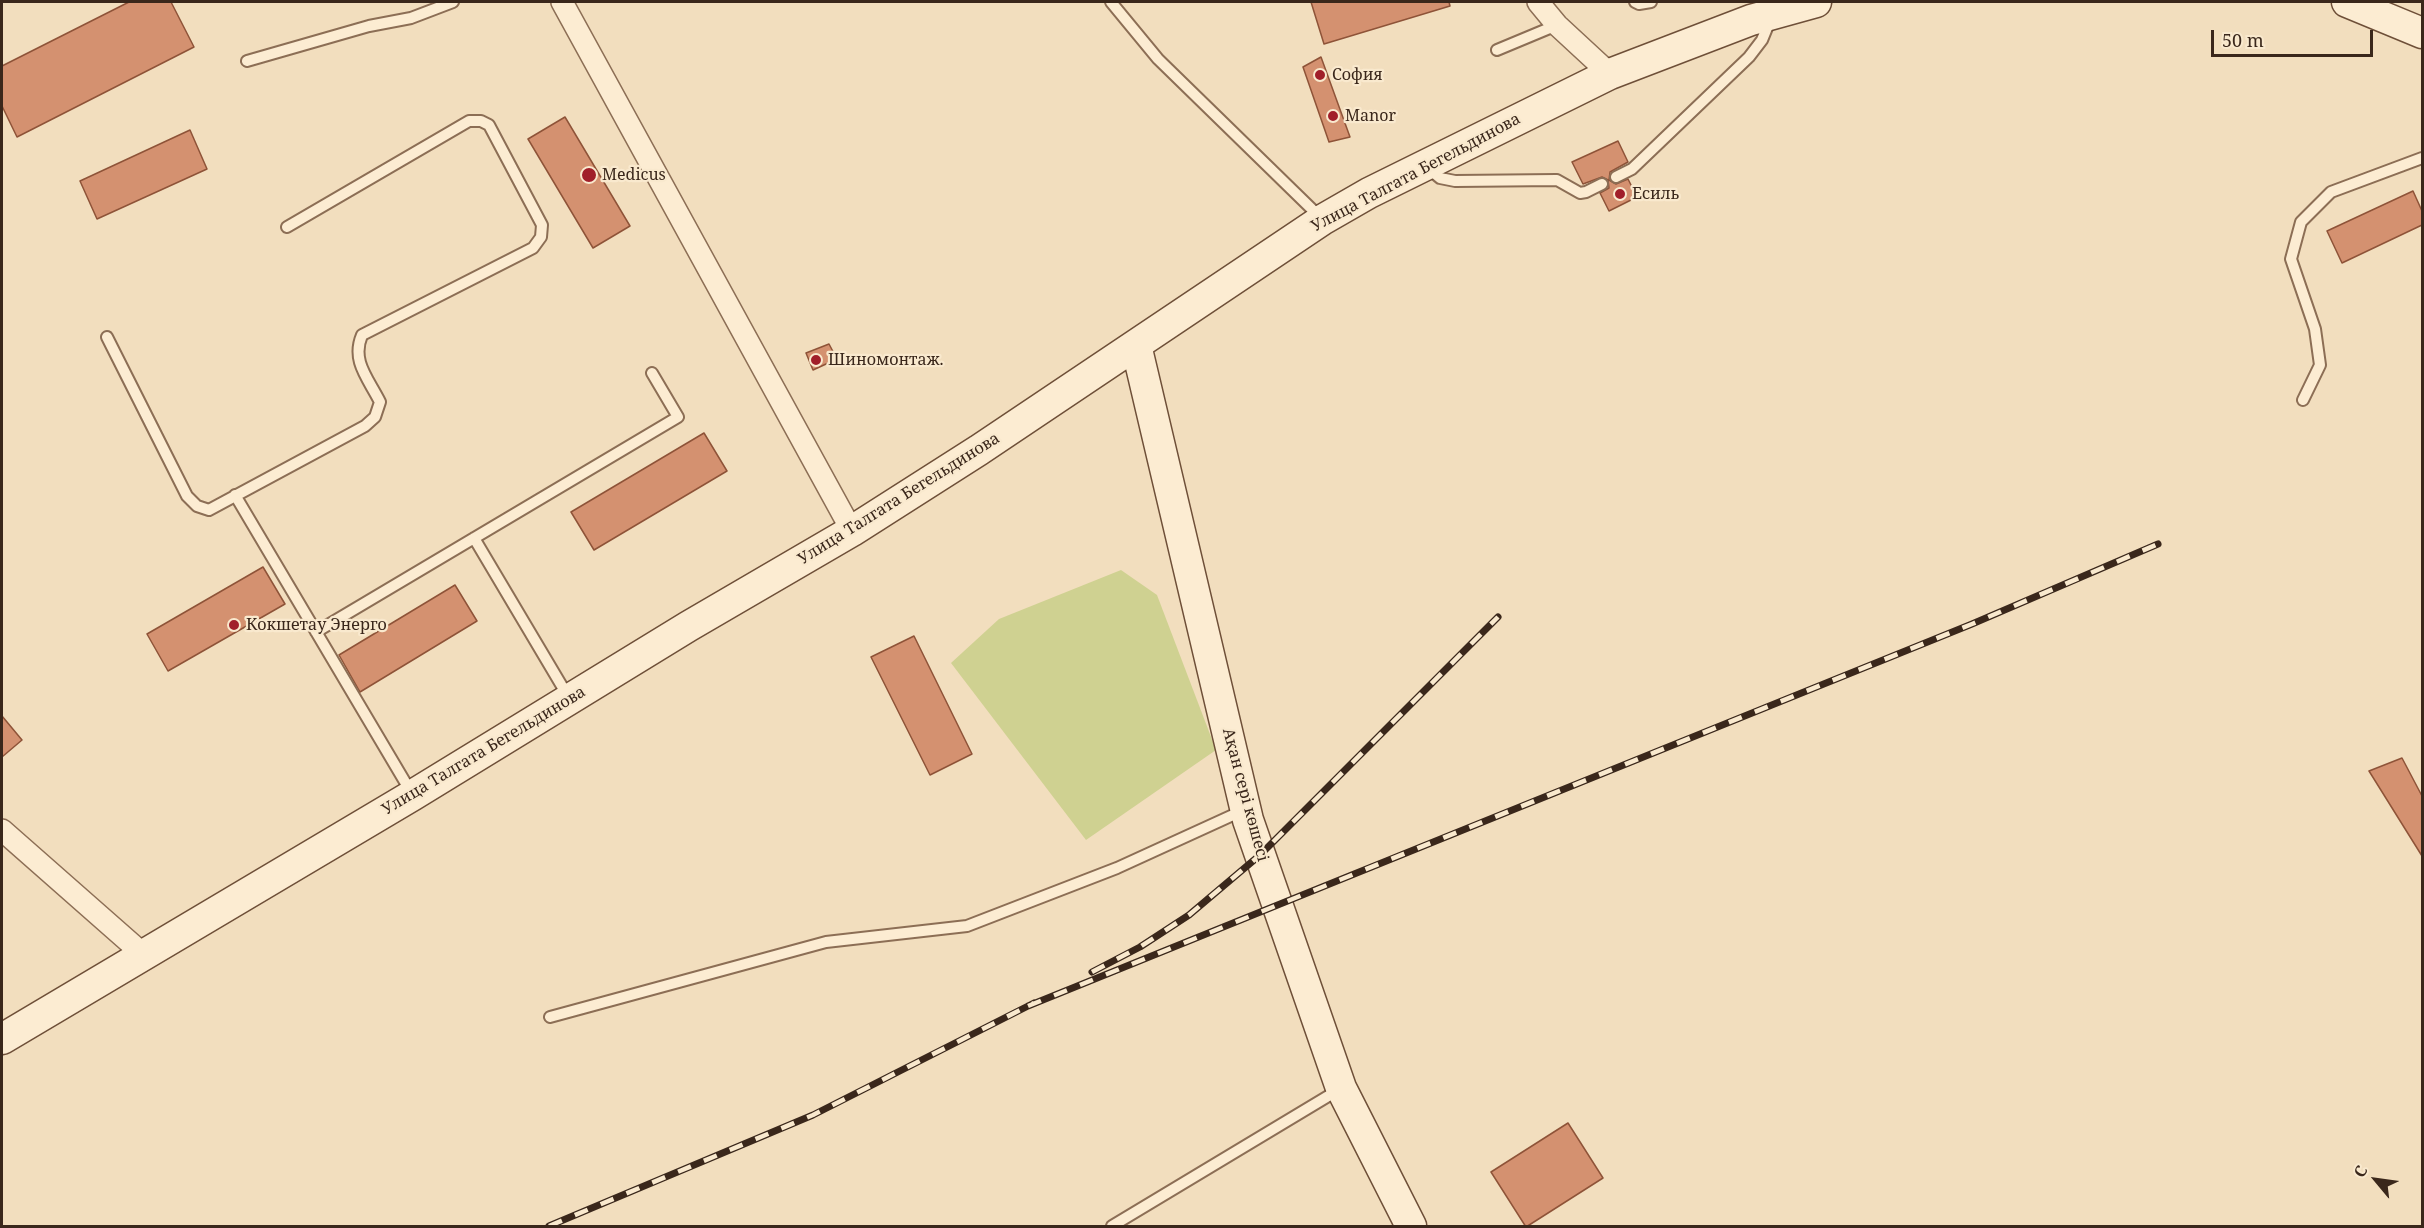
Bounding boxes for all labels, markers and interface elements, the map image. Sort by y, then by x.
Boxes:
scale bar [2214,18,2376,56]
text: 50 m [2222,28,2264,52]
place label: София [1332,65,1383,85]
marker: София [1313,68,1327,82]
place label: Manor [1345,106,1396,126]
marker: Manor [1326,109,1340,123]
street label: Улица Талгата Бегельдинова [1308,110,1524,236]
place label: Medicus [602,165,666,185]
marker: Medicus [580,166,598,184]
place label: Есиль [1632,184,1679,204]
marker: Есиль [1613,187,1627,201]
place label: Шиномонтаж. [828,350,944,370]
marker: Шиномонтаж. [809,353,823,367]
street label: Улица Талгата Бегельдинова [795,429,1003,569]
place label: Кокшетау Энерго [246,615,387,635]
marker: Кокшетау Энерго [227,618,241,632]
street label: Улица Талгата Бегельдинова [379,683,589,819]
street label: Ақан сері көшесі [1218,726,1272,864]
north arrow [2346,1150,2406,1210]
text: С [2348,1161,2372,1181]

